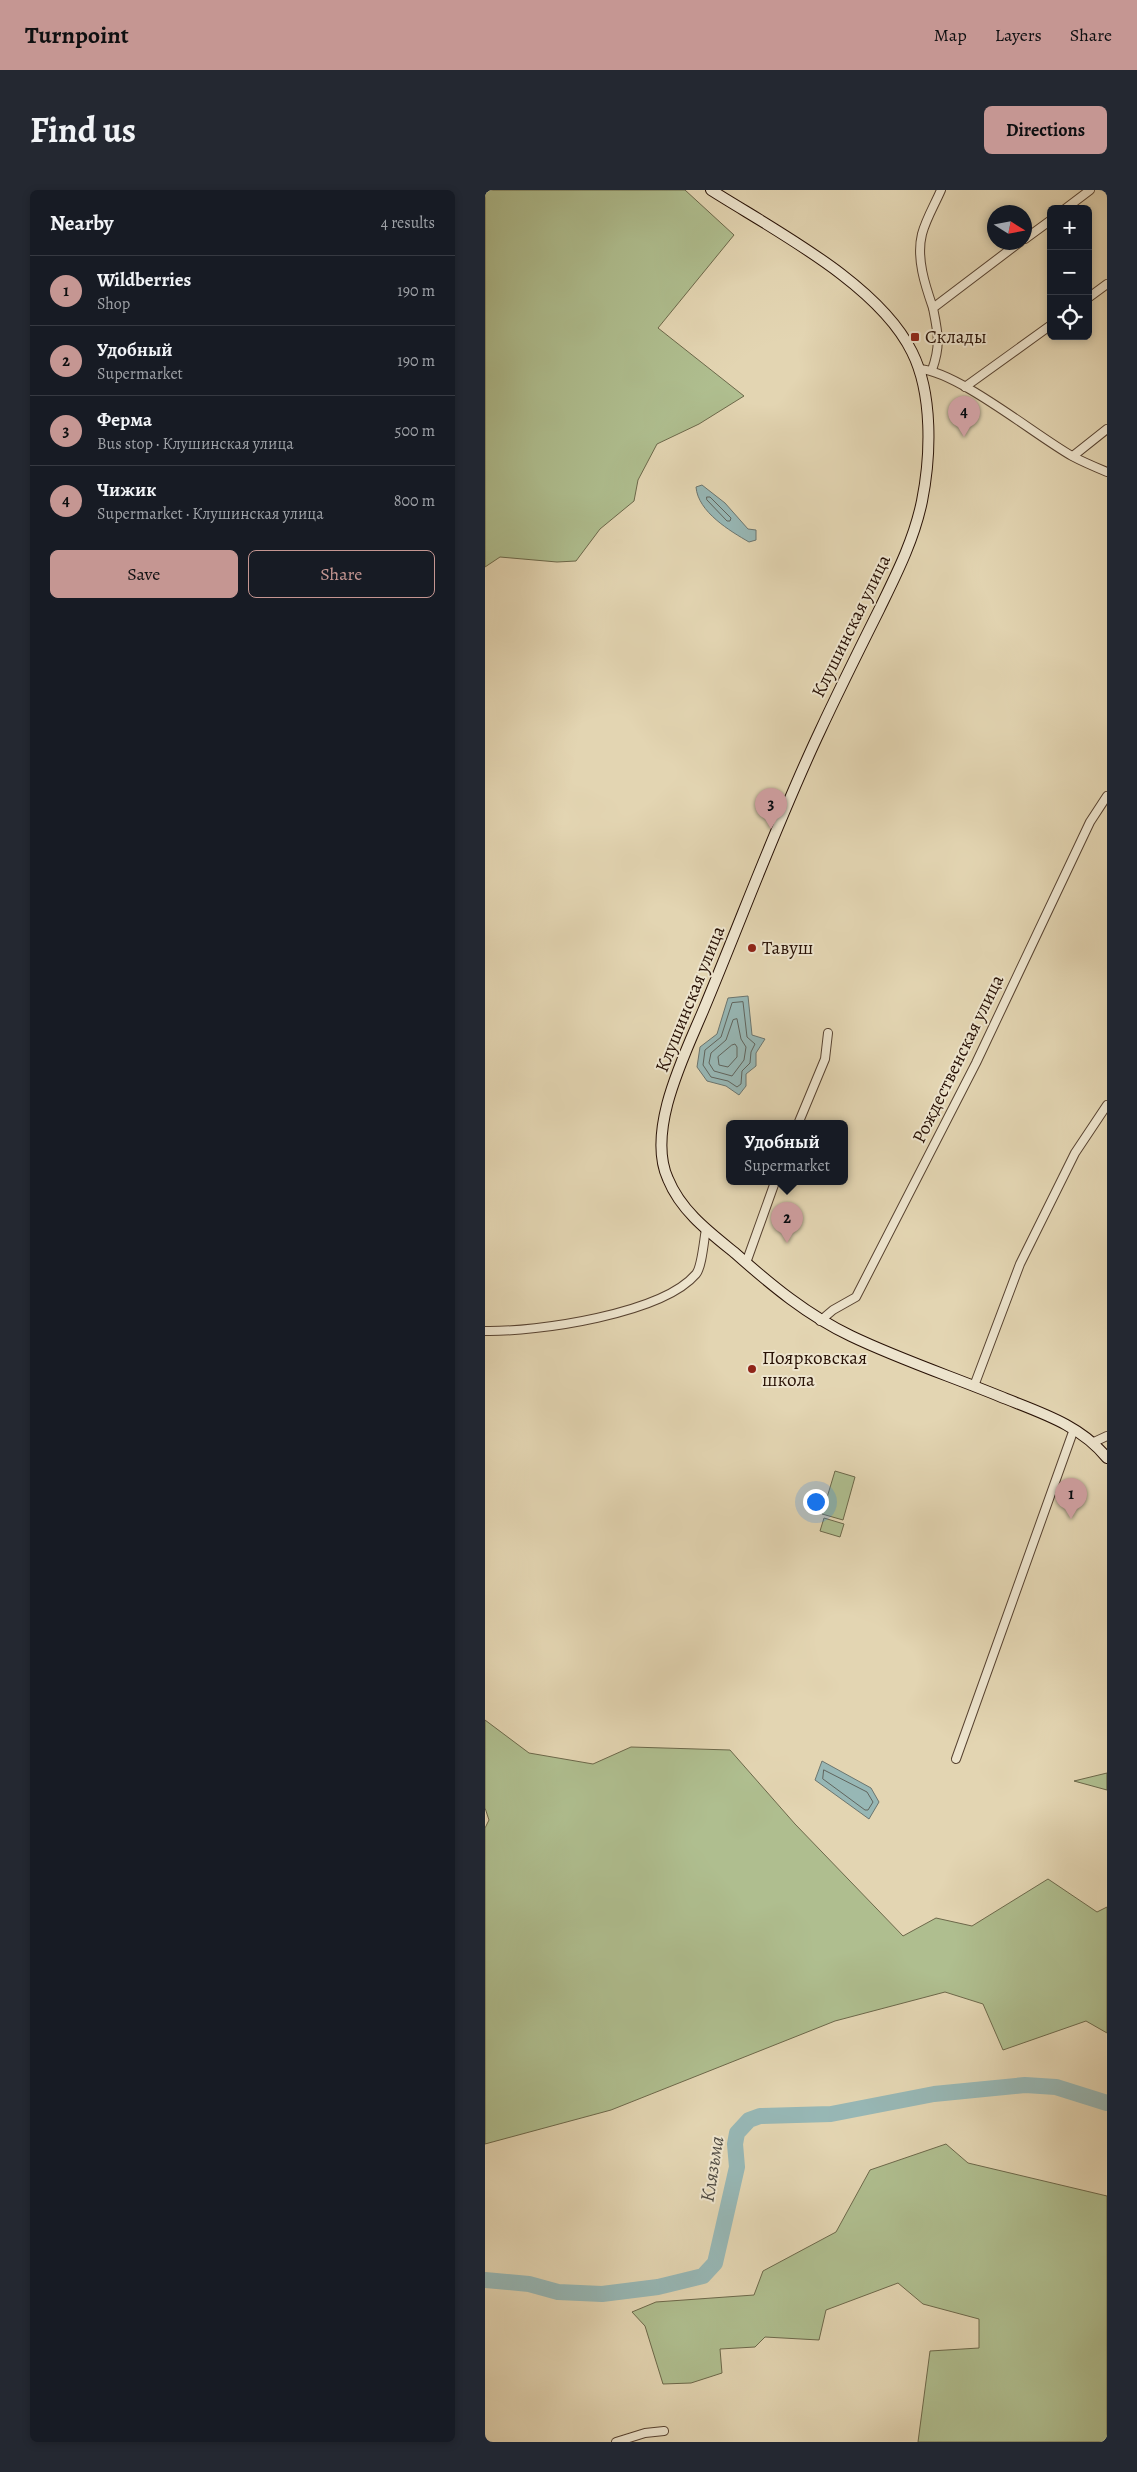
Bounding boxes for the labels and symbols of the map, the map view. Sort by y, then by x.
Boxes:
north arrow [987,205,1032,250]
place label: Склады [925,324,987,350]
marker: Склады [909,331,921,343]
pin: 4 [948,396,980,437]
street label: Клушинская улица [805,550,897,702]
pin: 3 [755,788,787,829]
street label: Клушинская улица [649,922,731,1076]
place label: Тавуш [762,935,813,961]
marker: Тавуш [746,942,758,954]
street label: Рождественская улица [906,970,1010,1148]
pin: 2 [771,1202,803,1243]
place label: Поярковская школа [762,1345,867,1393]
marker: Поярковская школа [746,1363,758,1375]
pin: 1 [1055,1478,1087,1519]
your location [803,1489,829,1515]
water label: Клязьма [693,2134,731,2204]

